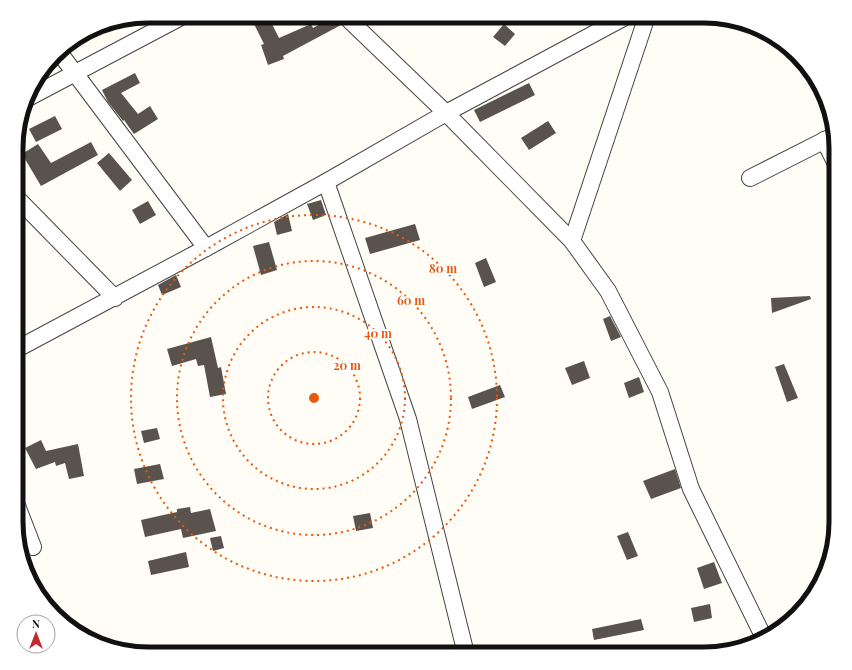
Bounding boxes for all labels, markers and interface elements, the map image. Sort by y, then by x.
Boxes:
text: 80 m [429,260,457,276]
text: 60 m [397,292,425,308]
text: 40 m [364,325,392,341]
text: 20 m [333,357,361,373]
centre of rings [307,391,321,405]
north arrow [16,614,56,654]
text: N [32,616,40,631]

